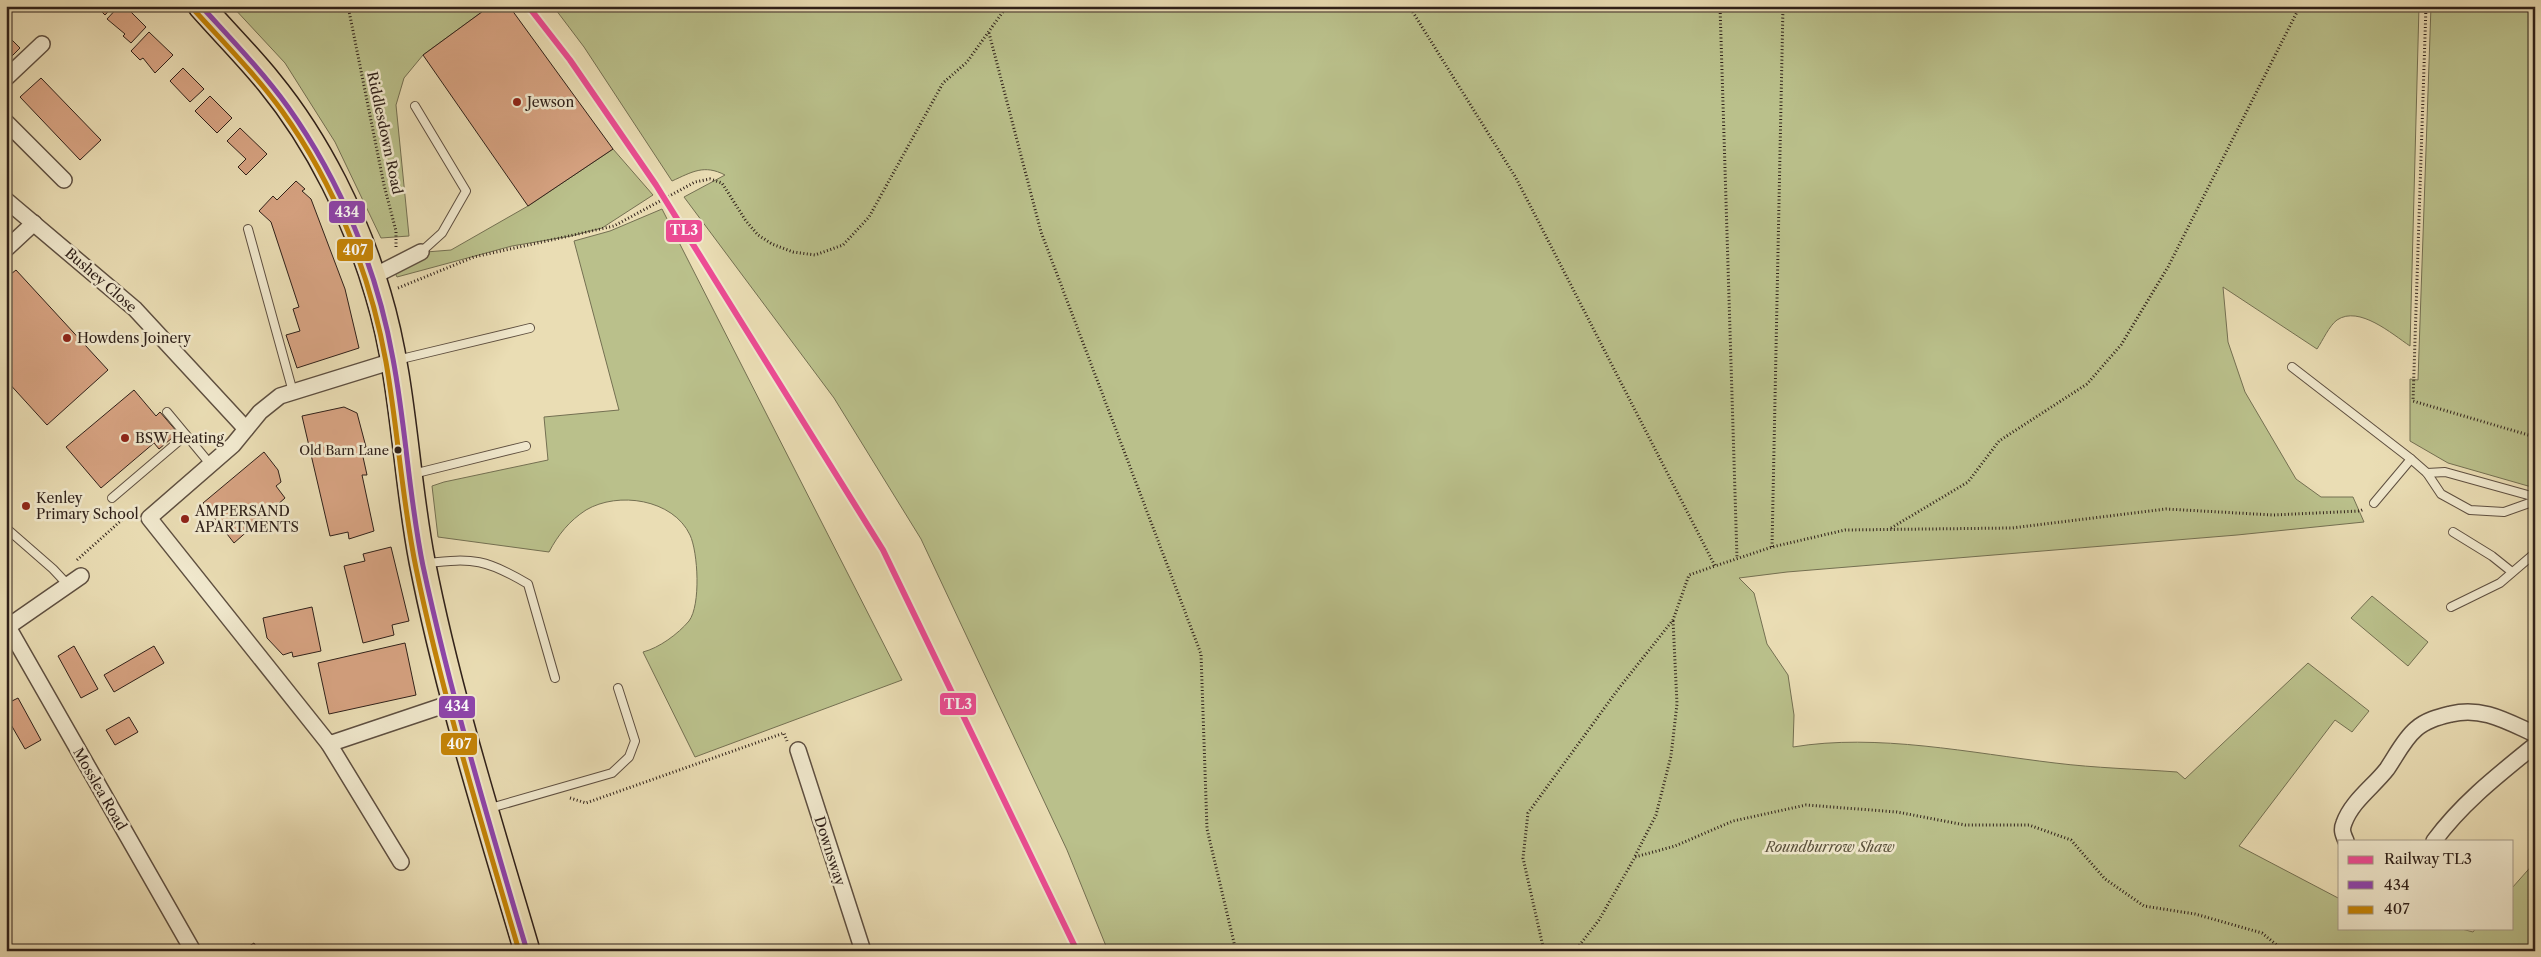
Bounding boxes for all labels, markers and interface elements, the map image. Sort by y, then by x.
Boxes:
street label: Riddlesdown Road [363,70,407,196]
place label: Jewson [525,93,574,111]
marker: Jewson [511,96,523,108]
line badge: 434 [328,200,366,224]
text: 434 [335,203,359,221]
line badge: TL3 [665,219,703,243]
text: TL3 [670,221,698,239]
line badge: 407 [336,238,374,262]
text: 407 [343,241,368,259]
street label: Bushey Close [61,244,141,316]
place label: Howdens Joinery [77,329,191,347]
marker: Howdens Joinery [61,332,73,344]
place label: BSW Heating [135,429,225,447]
marker: BSW Heating [119,432,131,444]
place label: Old Barn Lane [299,442,389,458]
marker: Old Barn Lane [393,445,403,455]
place label: Kenley Primary School [36,489,139,523]
marker: Kenley Primary School [20,500,32,512]
place label: AMPERSAND APARTMENTS [194,502,299,536]
marker: AMPERSAND APARTMENTS [179,513,191,525]
line badge: TL3 [939,692,977,716]
line badge: 434 [438,695,476,719]
text: TL3 [944,695,972,713]
text: 434 [445,697,469,715]
line badge: 407 [440,732,478,756]
text: 407 [447,735,472,753]
street label: Mosslea Road [69,745,131,834]
street label: Downsway [810,814,850,888]
park label: Roundburrow Shaw [1764,838,1895,856]
legend [2338,840,2514,930]
text: Railway TL3 [2384,849,2472,868]
text: 434 [2384,875,2410,894]
text: 407 [2384,899,2410,918]

